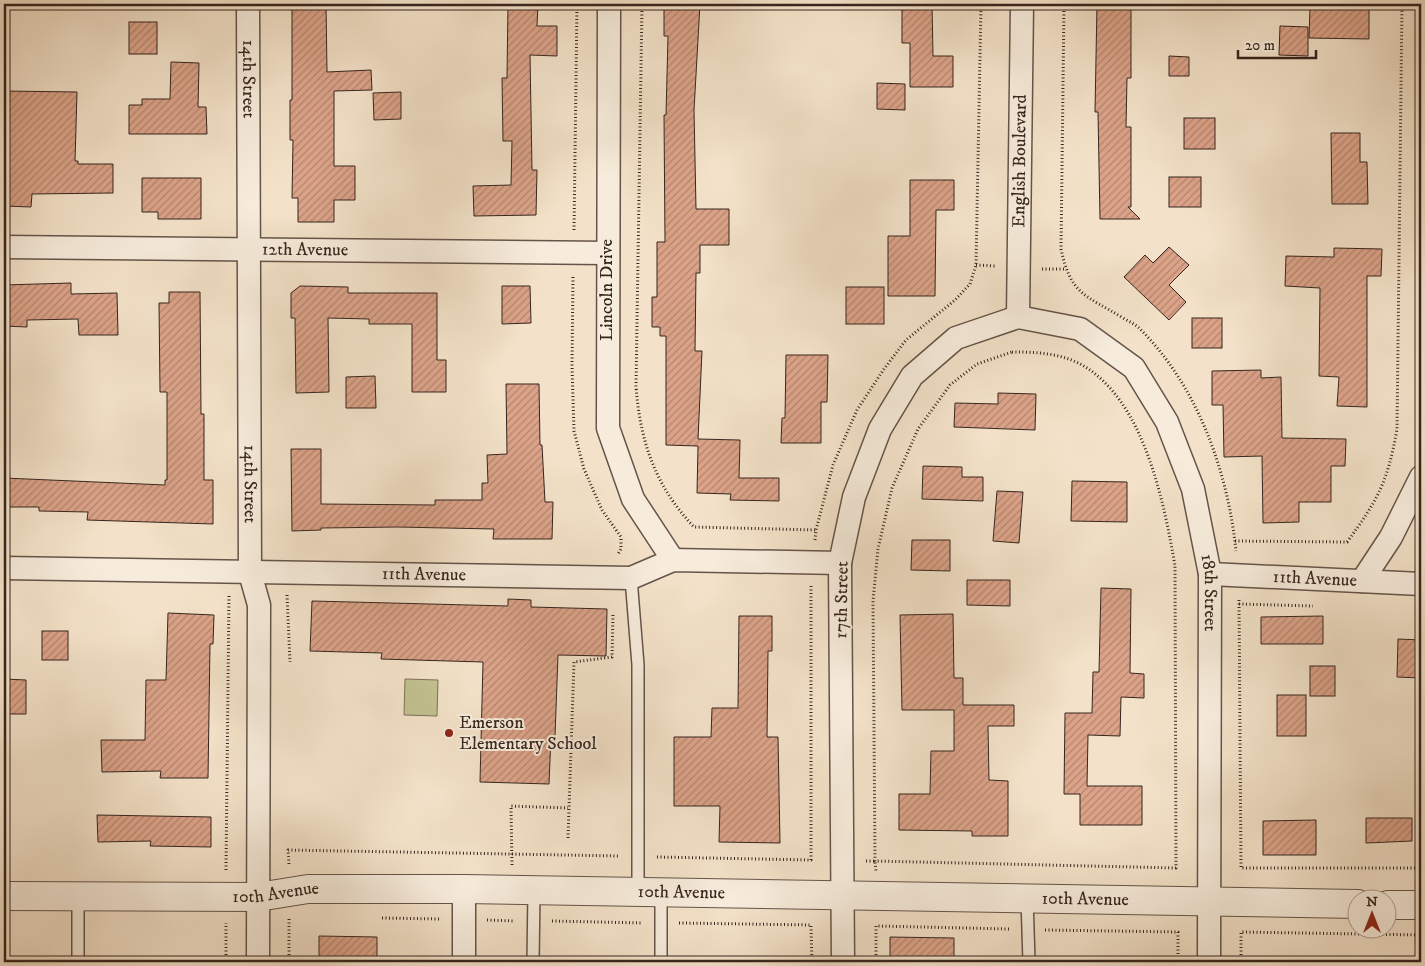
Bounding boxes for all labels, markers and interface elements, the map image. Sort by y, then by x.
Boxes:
scale bar [1238,28,1315,60]
text: 20 m [1245,36,1275,55]
street label: 14th Street [237,40,259,119]
street label: English Boulevard [1008,94,1032,228]
street label: 12th Avenue [262,239,348,261]
street label: Lincoln Drive [596,239,618,341]
street label: 14th Street [239,445,261,524]
street label: 18th Street [1195,552,1221,632]
street label: 17th Street [830,561,854,639]
street label: 11th Avenue [382,563,466,586]
street label: 11th Avenue [1272,566,1357,592]
place label: Emerson Elementary School [459,712,597,755]
marker: Emerson Elementary School [443,727,455,739]
street label: 10th Avenue [232,878,319,908]
street label: 10th Avenue [638,881,725,904]
street label: 10th Avenue [1041,888,1129,911]
north arrow [1348,888,1398,938]
text: N [1366,893,1378,911]

